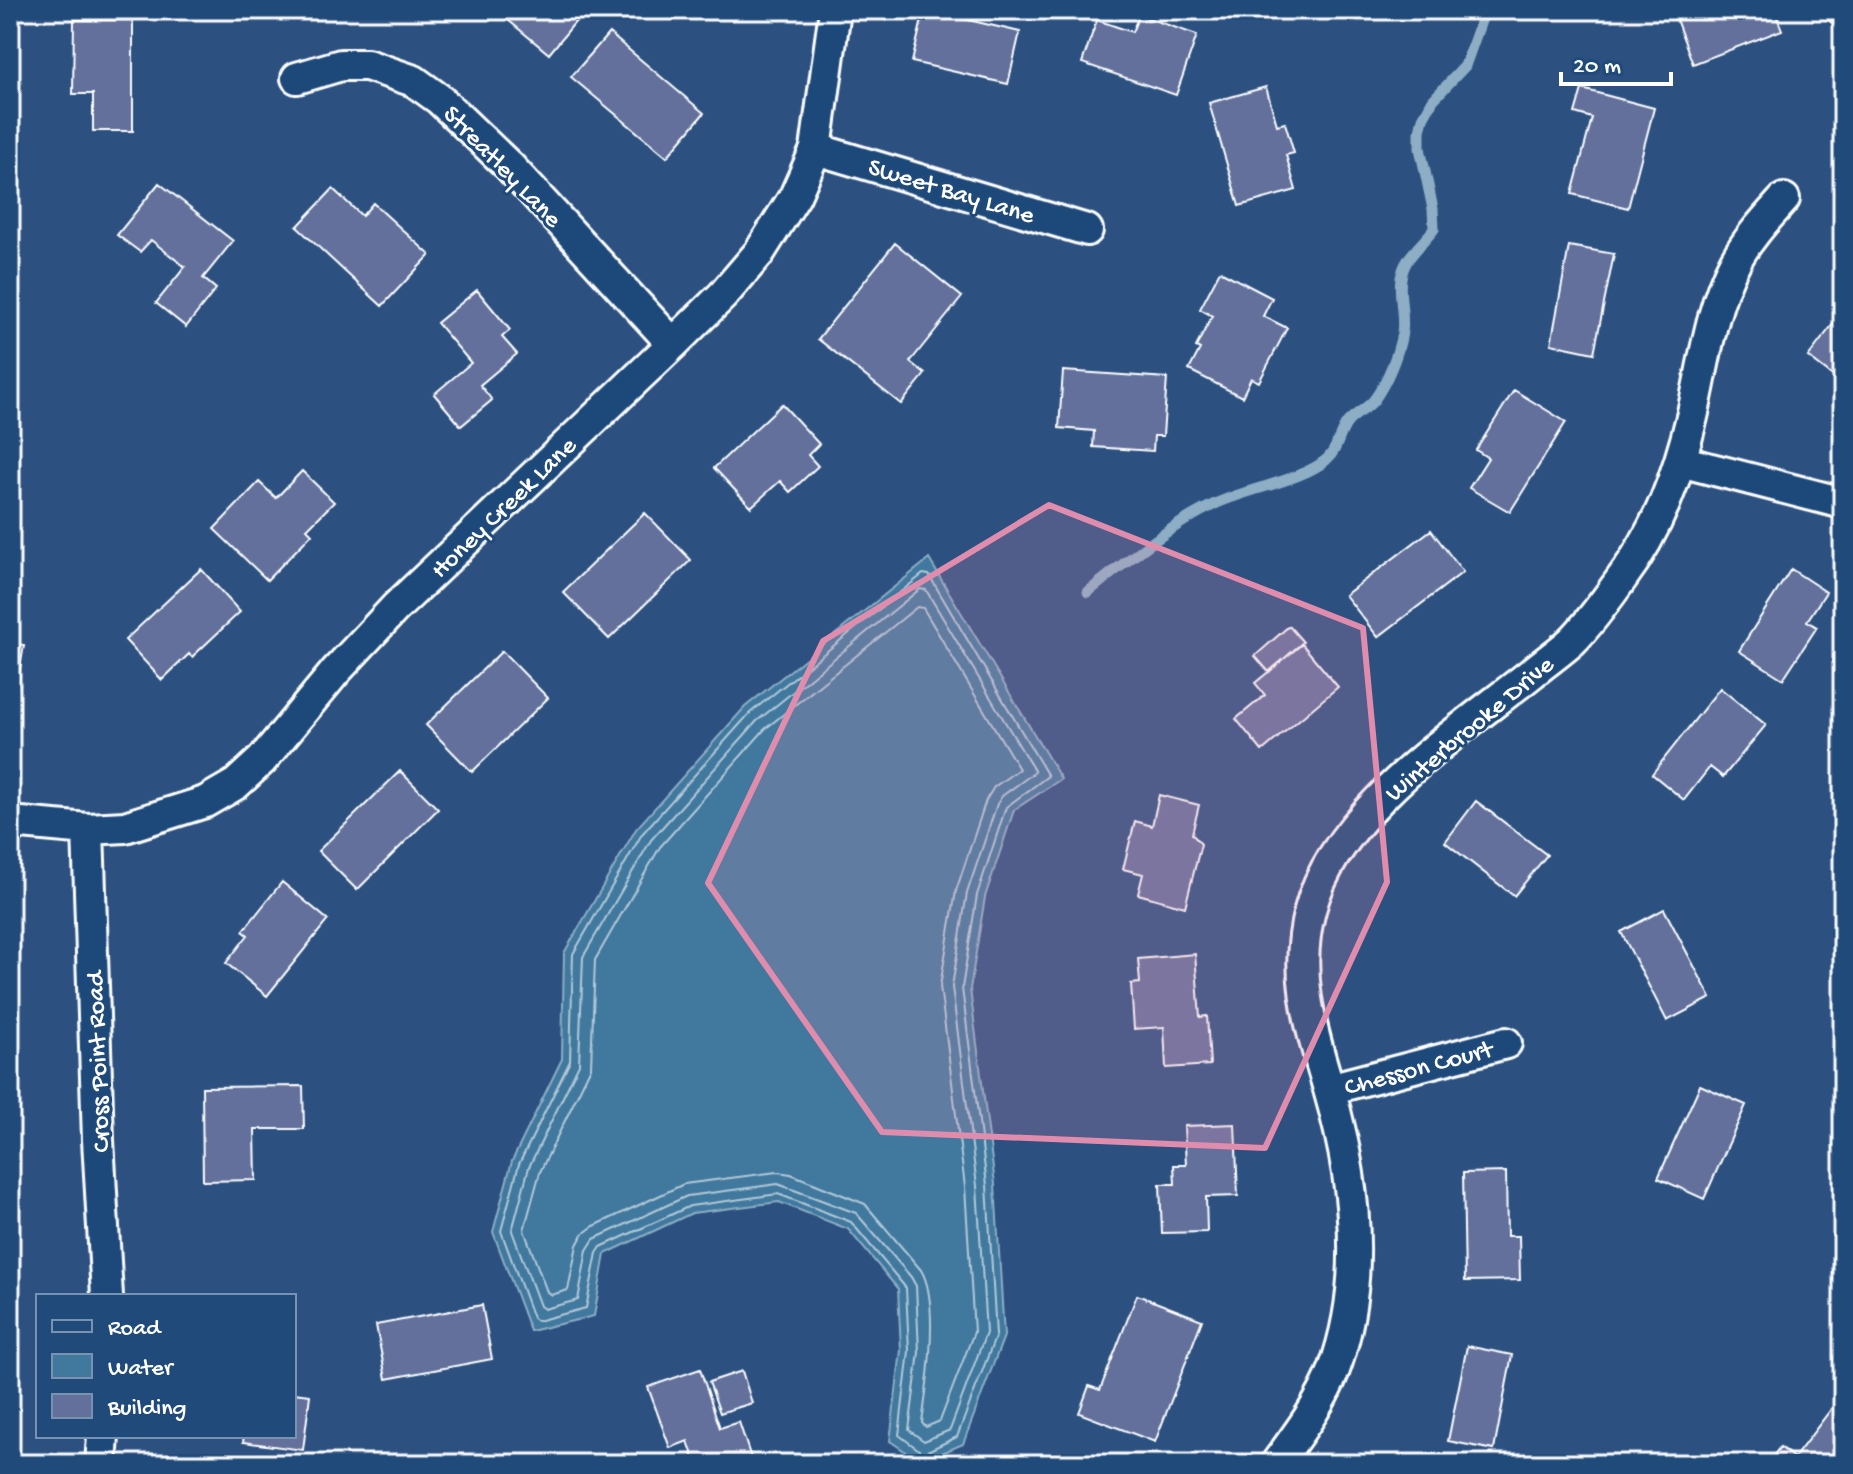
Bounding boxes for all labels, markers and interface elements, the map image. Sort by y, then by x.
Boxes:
scale bar [1561,36,1671,86]
text: 20 m [1573,53,1621,82]
street label: Streatley Lane [435,100,567,236]
street label: Sweet Bay Lane [864,153,1038,233]
street label: Honey Creek Lane [426,431,585,587]
street label: Winterbrooke Drive [1380,650,1562,810]
street label: Cross Point Road [82,969,119,1153]
street label: Chesson Court [1342,1035,1499,1105]
legend [36,1294,296,1438]
text: Road [108,1315,162,1344]
text: Water [108,1355,175,1384]
text: Building [107,1395,186,1424]

